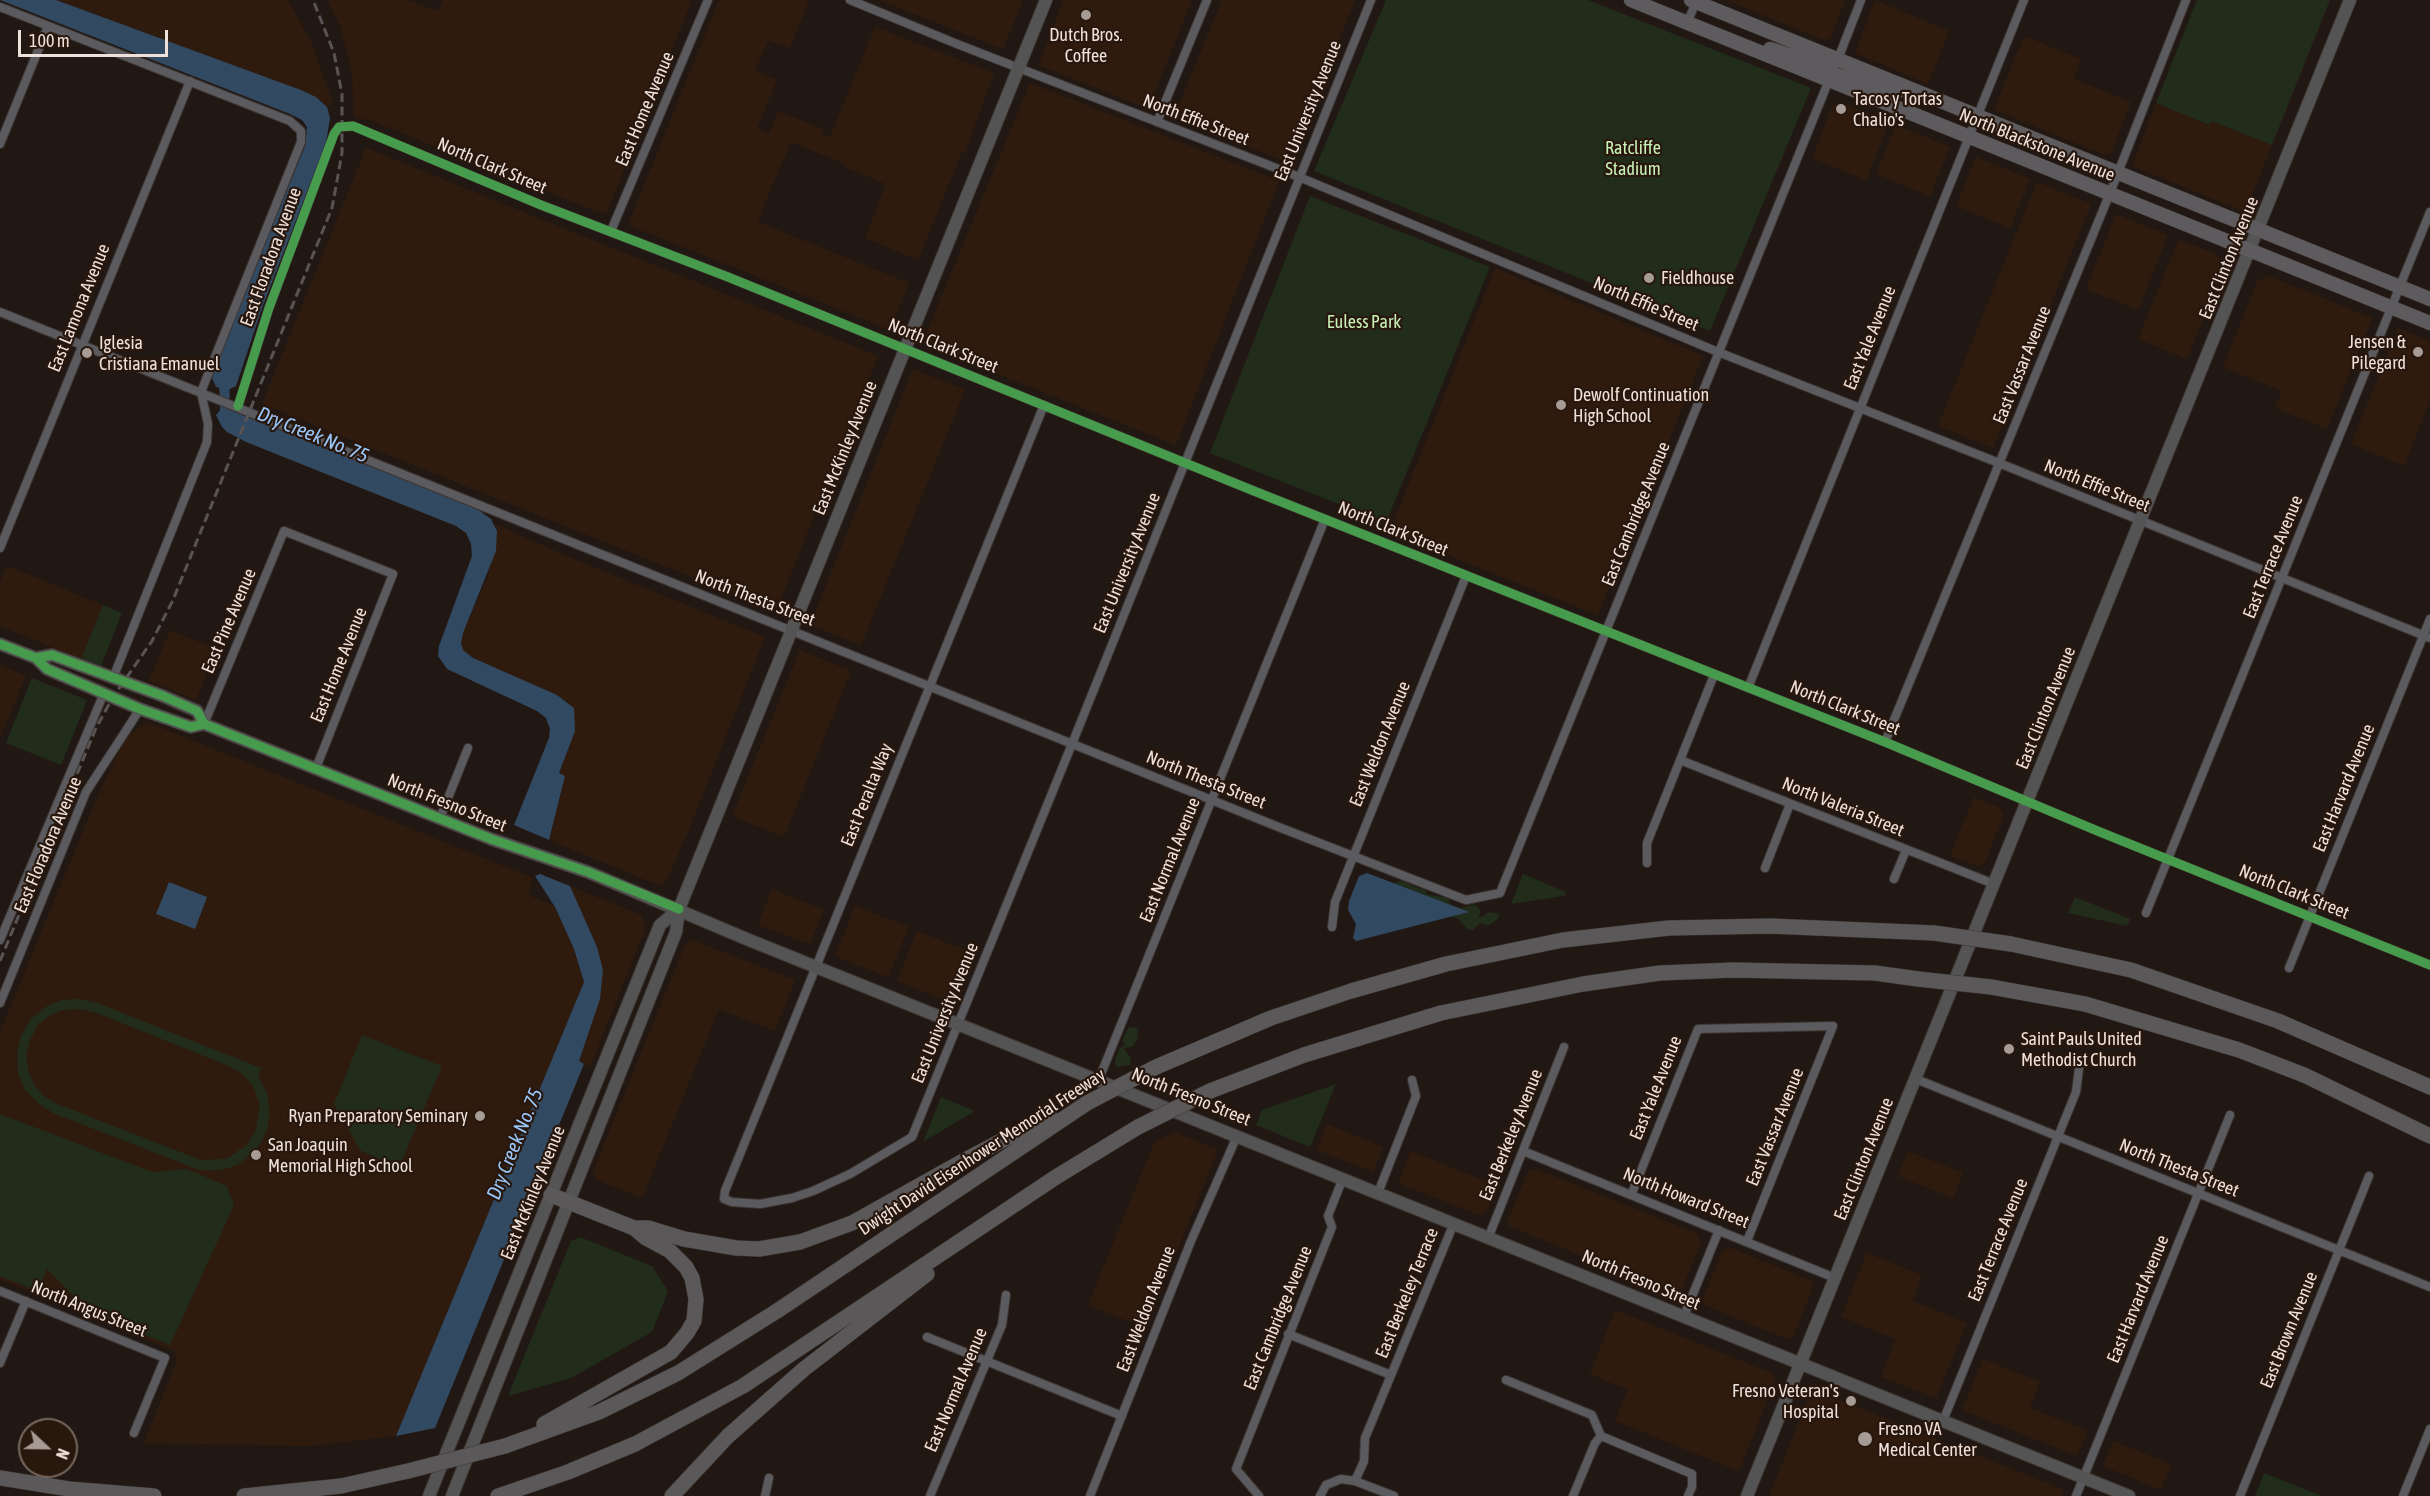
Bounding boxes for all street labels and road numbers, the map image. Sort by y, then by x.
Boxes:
street label: East University Avenue [1270,38,1346,184]
street label: East Home Avenue [611,48,679,170]
street label: North Effie Street [1140,90,1252,150]
street label: North Blackstone Avenue [1956,104,2118,186]
street label: North Clark Street [434,133,550,199]
street label: East Floradora Avenue [236,185,306,329]
street label: East Clinton Avenue [2195,194,2263,322]
street label: East Lamona Avenue [43,241,115,375]
street label: North Effie Street [1590,272,1702,336]
street label: East Yale Avenue [1839,283,1901,393]
street label: East Vassar Avenue [1989,303,2055,427]
street label: North Clark Street [885,314,1001,378]
street label: East McKinley Avenue [808,378,882,518]
street label: East Cambridge Avenue [1597,439,1675,589]
street label: North Effie Street [2041,455,2153,517]
street label: East University Avenue [1089,490,1165,636]
street label: East Terrace Avenue [2238,492,2308,622]
street label: North Clark Street [1335,497,1451,561]
street label: East Pine Avenue [197,565,261,677]
street label: North Thesta Street [692,565,818,631]
street label: East Home Avenue [306,604,372,726]
street label: East Clinton Avenue [2012,644,2080,772]
street label: North Clark Street [1787,676,1903,740]
street label: East Weldon Avenue [1345,678,1415,810]
street label: East Harvard Avenue [2309,721,2379,855]
street label: East Peralta Way [837,740,897,850]
street label: North Thesta Street [1143,746,1269,814]
street label: North Fresno Street [384,769,510,837]
street label: East Floradora Avenue [9,773,87,917]
street label: North Valeria Street [1779,773,1907,841]
street label: East Normal Avenue [1135,794,1205,926]
street label: North Clark Street [2236,860,2352,924]
street label: East University Avenue [907,940,983,1086]
street label: East Yale Avenue [1625,1033,1687,1143]
street label: North Fresno Street [1128,1063,1254,1131]
street label: Dwight David Eisenhower Memorial Freeway [855,1064,1109,1240]
street label: East Vassar Avenue [1742,1065,1808,1189]
street label: East Berkeley Avenue [1475,1066,1547,1204]
street label: East Clinton Avenue [1830,1095,1898,1223]
street label: East McKinley Avenue [496,1123,570,1263]
street label: North Thesta Street [2116,1134,2242,1202]
street label: North Howard Street [1620,1163,1752,1233]
street label: East Terrace Avenue [1963,1175,2033,1305]
street label: East Berkeley Terrace [1371,1225,1443,1361]
street label: East Harvard Avenue [2103,1232,2173,1366]
street label: East Weldon Avenue [1112,1243,1180,1375]
street label: East Cambridge Avenue [1239,1243,1317,1393]
street label: North Fresno Street [1579,1245,1703,1315]
street label: East Brown Avenue [2256,1269,2322,1391]
street label: North Angus Street [28,1276,150,1342]
street label: East Normal Avenue [920,1325,992,1455]

